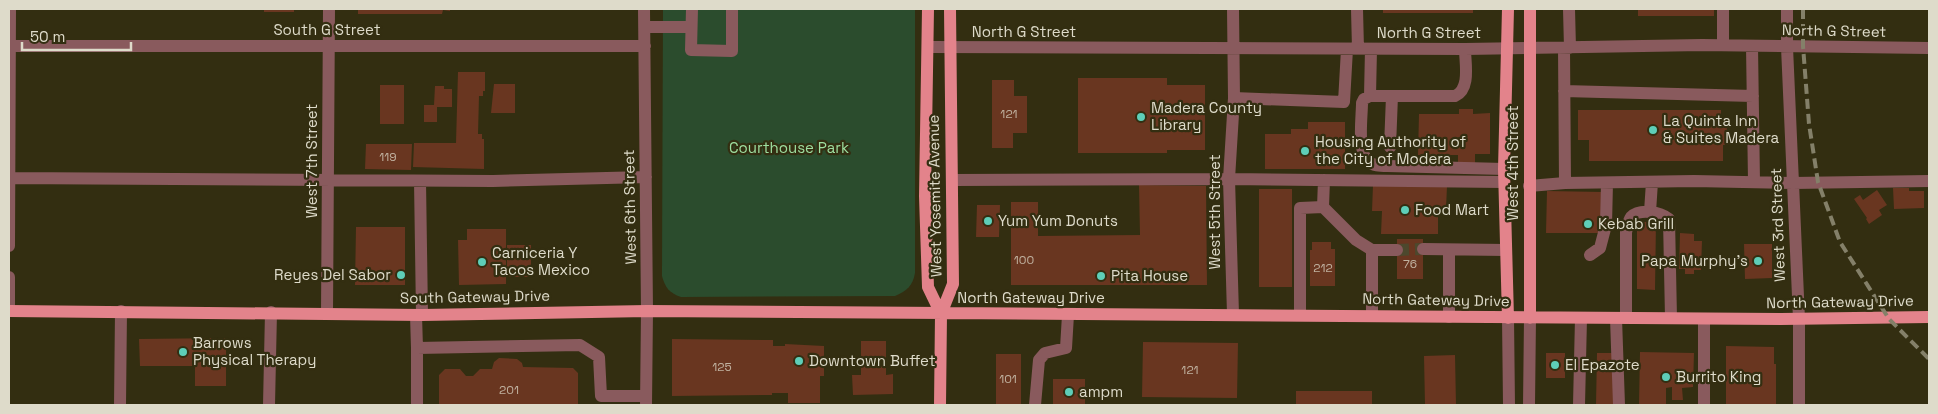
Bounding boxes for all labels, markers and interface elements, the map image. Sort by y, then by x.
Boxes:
scale bar [22,20,131,52]
street label: South G Street [273,20,381,39]
street label: North G Street [1782,20,1886,41]
street label: North G Street [972,22,1076,41]
street label: North G Street [1377,23,1481,42]
text: 50 m [30,27,65,46]
place label: Madera County Library [1151,98,1262,134]
street label: West 7th Street [302,104,321,218]
street label: West 4th Street [1503,105,1522,221]
house number: 121 [1000,106,1018,122]
marker: Madera County Library [1135,111,1147,123]
place label: La Quinta Inn & Suites Madera [1663,111,1780,147]
street label: West Yosemite Avenue [924,114,945,278]
marker: La Quinta Inn & Suites Madera [1647,124,1659,136]
place label: Housing Authority of the City of Modera [1315,132,1467,168]
park label: Courthouse Park [729,138,849,157]
marker: Housing Authority of the City of Modera [1299,145,1311,157]
house number: 119 [379,149,397,165]
street label: West 6th Street [619,149,640,265]
street label: West 5th Street [1205,154,1224,270]
street label: West 3rd Street [1766,168,1789,282]
place label: Food Mart [1415,200,1489,219]
marker: Food Mart [1399,204,1411,216]
place label: Yum Yum Donuts [998,211,1118,230]
place label: Kebab Grill [1598,214,1674,233]
marker: Yum Yum Donuts [982,215,994,227]
marker: Kebab Grill [1582,218,1594,230]
place label: Carniceria Y Tacos Mexico [492,243,590,279]
place label: Papa Murphy's [1641,251,1748,270]
house number: 100 [1014,252,1034,268]
marker: Papa Murphy's [1752,255,1764,267]
marker: Carniceria Y Tacos Mexico [476,256,488,268]
house number: 76 [1403,256,1417,272]
house number: 212 [1313,260,1333,276]
place label: Reyes Del Sabor [274,265,391,284]
place label: Pita House [1111,266,1188,285]
marker: Reyes Del Sabor [395,269,407,281]
marker: Pita House [1095,270,1107,282]
street label: South Gateway Drive [400,286,550,307]
street label: North Gateway Drive [957,288,1105,307]
street label: North Gateway Drive [1362,289,1510,310]
street label: North Gateway Drive [1766,291,1914,312]
place label: Barrows Physical Therapy [193,333,316,369]
marker: Barrows Physical Therapy [177,346,189,358]
place label: Downtown Buffet [809,351,936,370]
marker: Downtown Buffet [793,355,805,367]
place label: El Epazote [1565,355,1640,374]
house number: 125 [712,359,732,375]
marker: El Epazote [1549,359,1561,371]
house number: 121 [1181,362,1199,378]
place label: Burrito King [1676,367,1762,386]
house number: 101 [999,371,1017,387]
marker: Burrito King [1660,371,1672,383]
house number: 201 [499,382,519,398]
place label: ampm [1079,382,1123,401]
marker: ampm [1063,386,1075,398]

